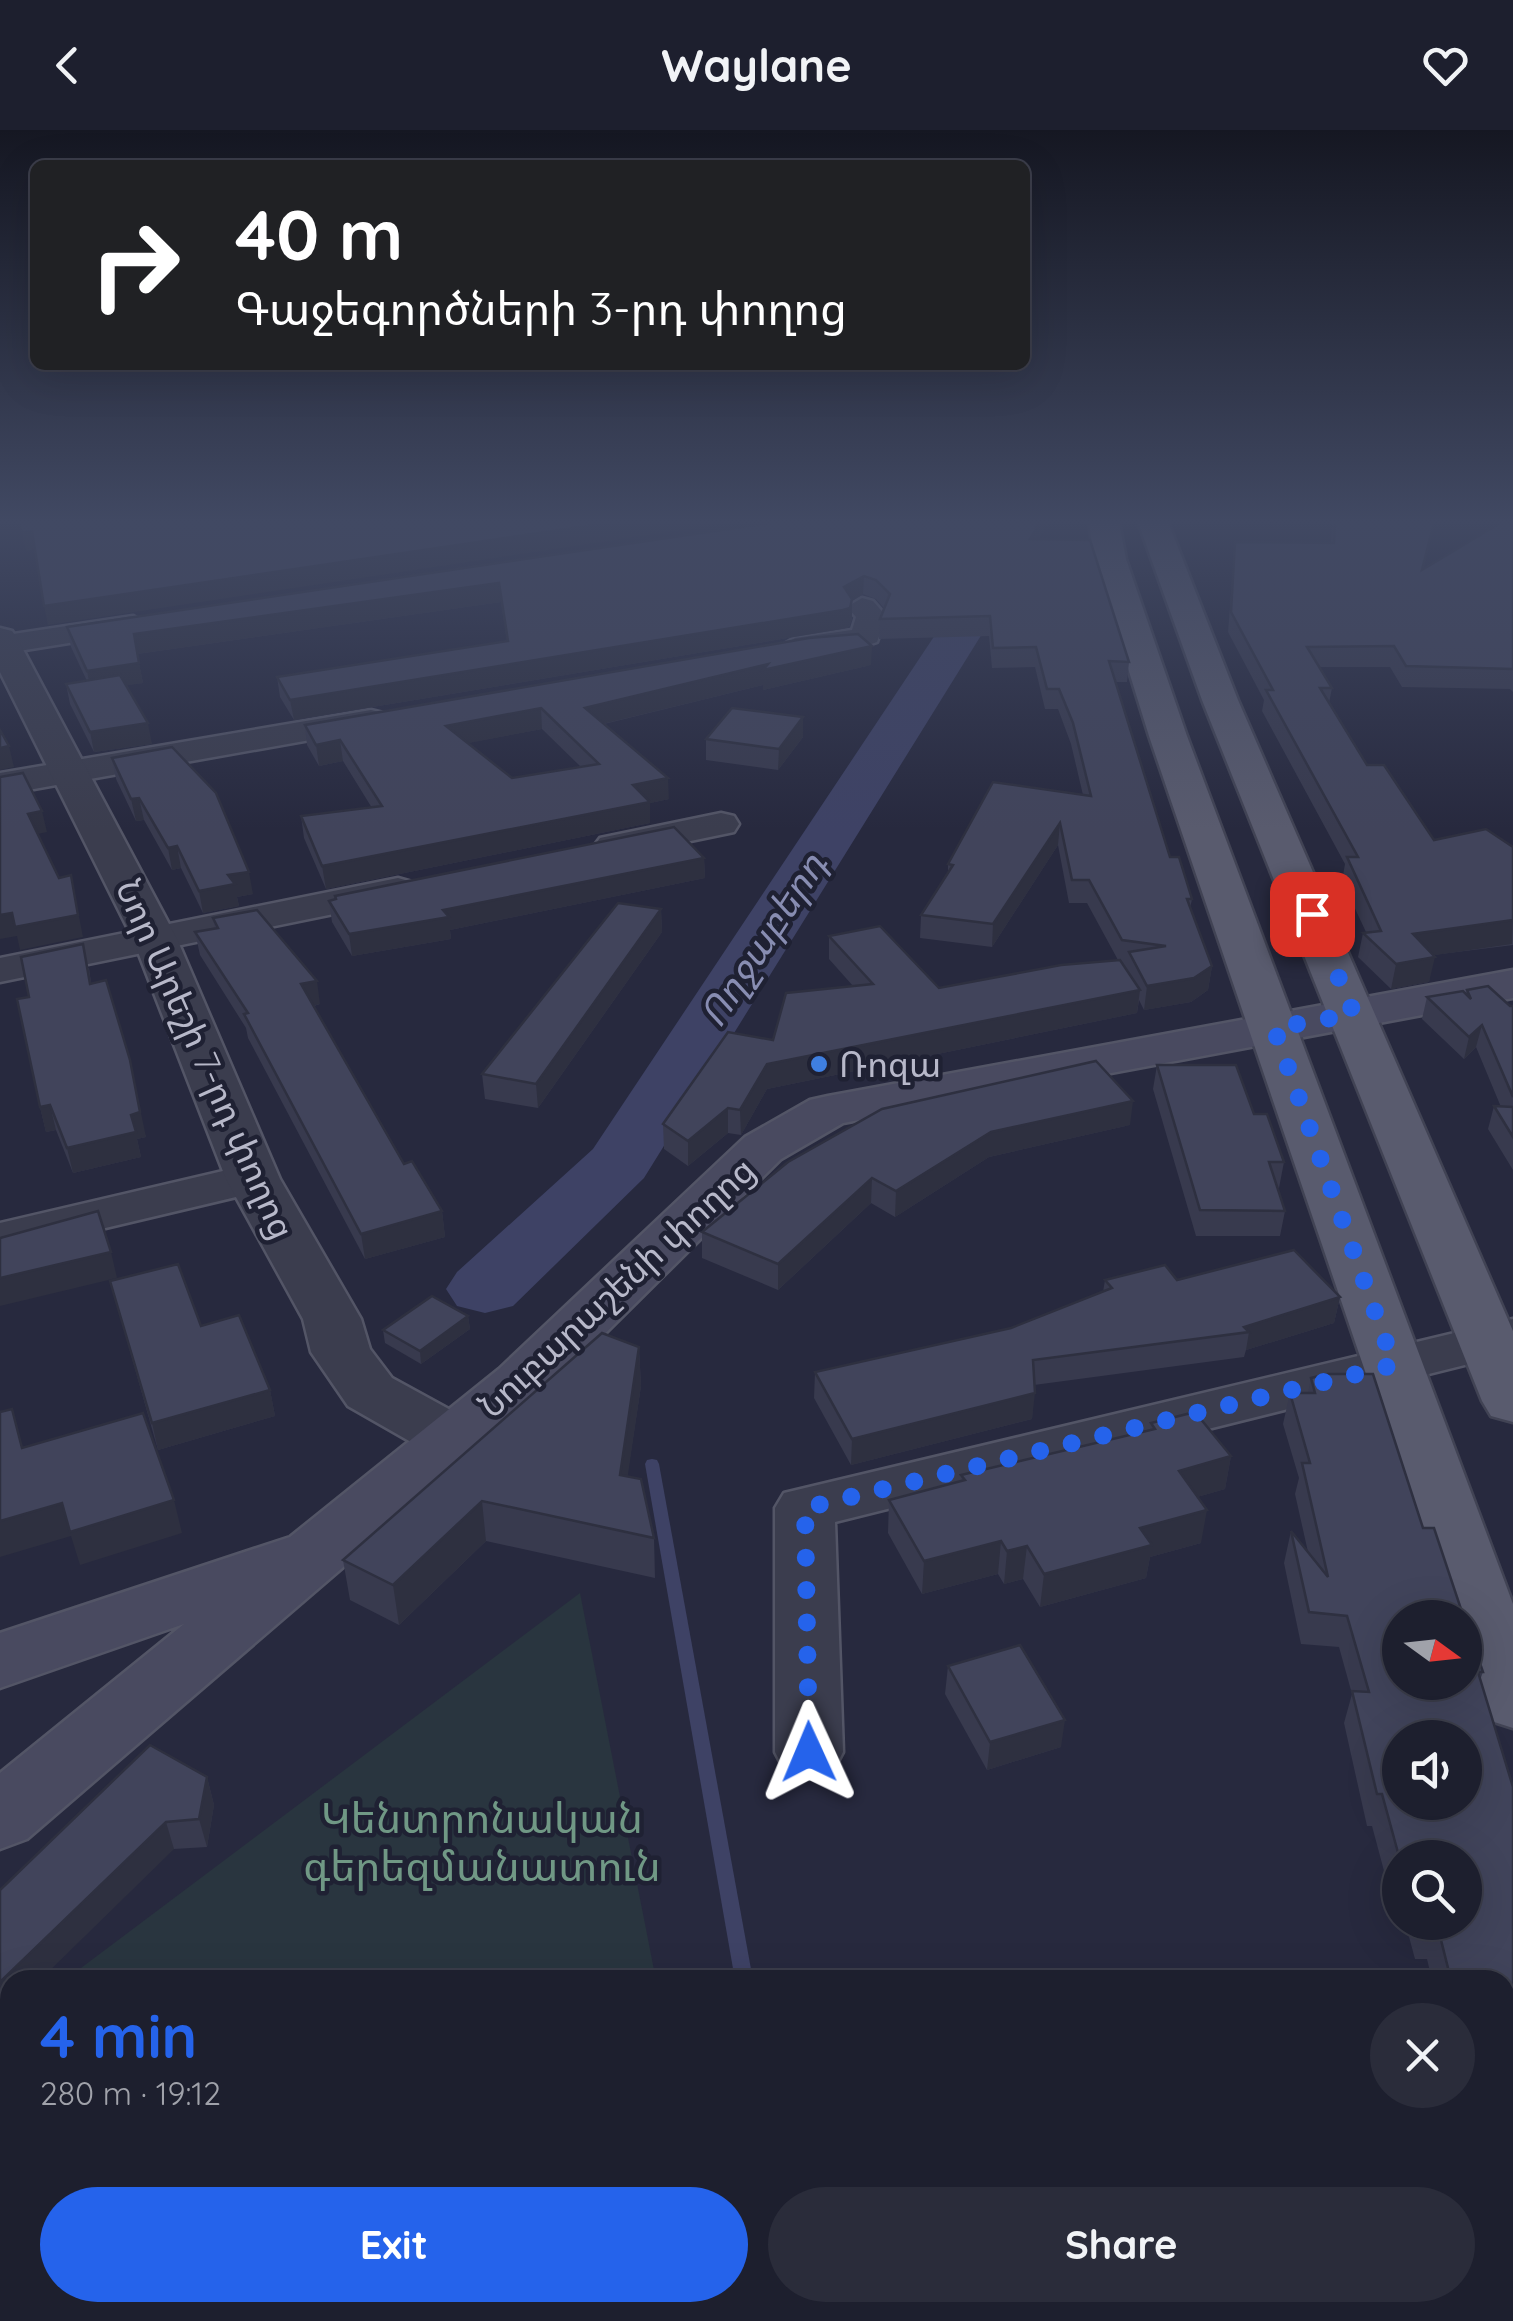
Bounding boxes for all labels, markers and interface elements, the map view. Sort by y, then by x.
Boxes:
text: Waylane [661,37,852,93]
icon: back [40,38,95,93]
icon: heart [1418,38,1473,93]
text: 40 m [235,190,403,278]
icon: right [70,200,200,330]
text: Գաջեգործների 3-րդ փողոց [235,280,847,336]
water label: Ողջաբերդ [688,842,837,1035]
street label: Նոր Արեշի 7-րդ փողոց [107,872,305,1246]
pin [1270,872,1355,957]
icon: arrive [1285,887,1340,942]
place label: Ռոզա [839,1042,941,1086]
marker: Ռոզա [808,1053,830,1075]
street label: Նուբարաշենի փողոց [469,1147,763,1427]
north arrow [1382,1600,1482,1700]
map controls [1382,1600,1482,1940]
position arrow [757,1700,861,1804]
button: sound [1382,1720,1482,1820]
park label: Կենտրոնական գերեզմանատուն [303,1791,661,1892]
button: search [1382,1840,1482,1940]
text: 4 min [40,1998,197,2073]
button: close [1370,2003,1475,2108]
text: 280 m · 19:12 [40,2073,221,2113]
button: Exit [40,2187,748,2302]
button: Share [768,2187,1475,2302]

